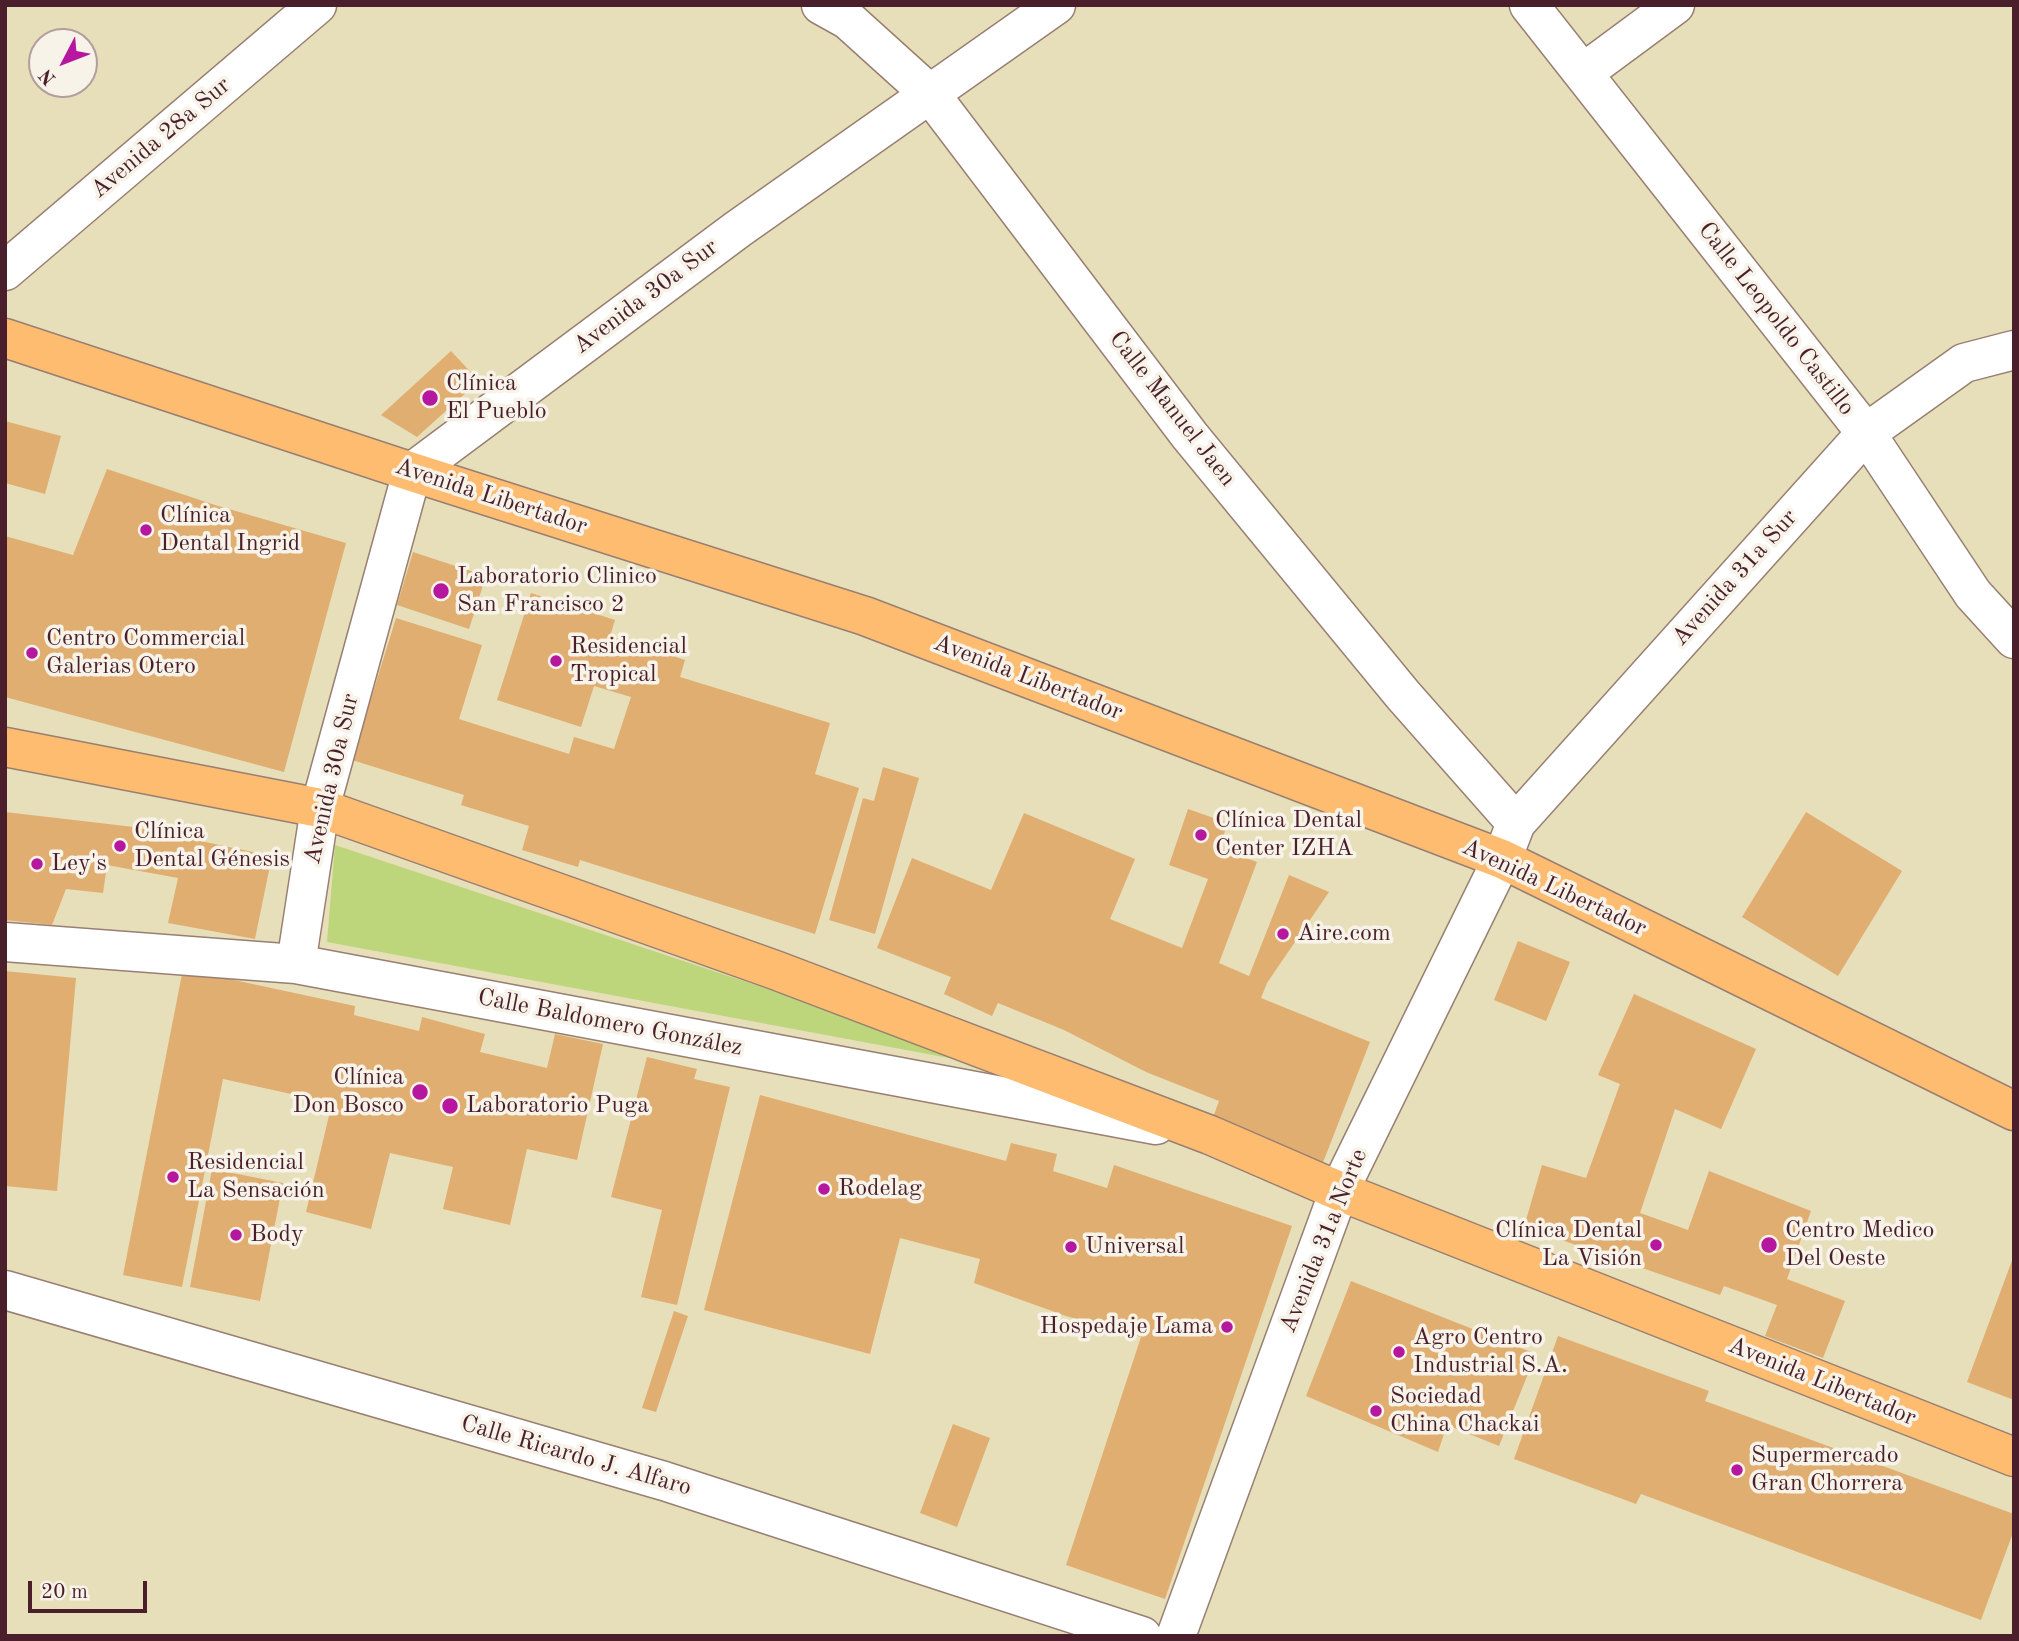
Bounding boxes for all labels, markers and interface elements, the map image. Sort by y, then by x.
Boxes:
north arrow [28,28,98,98]
text: N [37,64,60,88]
street label: Avenida 28a Sur [85,71,237,205]
street label: Calle Leopoldo Castillo [1691,216,1861,422]
street label: Avenida 30a Sur [568,233,724,361]
street label: Calle Manuel Jaen [1102,325,1242,493]
place label: Clínica El Pueblo [446,370,547,426]
marker: Clínica El Pueblo [420,388,440,408]
street label: Avenida Libertador [391,452,591,542]
place label: Clínica Dental Ingrid [160,502,300,558]
street label: Avenida 31a Sur [1666,504,1804,652]
marker: Clínica Dental Ingrid [138,522,154,538]
place label: Laboratorio Clinico San Francisco 2 [457,563,657,619]
marker: Laboratorio Clinico San Francisco 2 [431,581,451,601]
place label: Centro Commercial Galerias Otero [46,625,245,681]
street label: Avenida Libertador [929,629,1127,727]
place label: Residencial Tropical [570,633,687,689]
marker: Centro Commercial Galerias Otero [24,645,40,661]
marker: Residencial Tropical [548,653,564,669]
street label: Avenida 30a Sur [298,691,366,867]
place label: Clínica Dental Center IZHA [1215,807,1362,863]
place label: Clínica Dental Génesis [134,818,290,874]
marker: Clínica Dental Center IZHA [1193,827,1209,843]
street label: Avenida Libertador [1457,833,1651,943]
marker: Clínica Dental Génesis [112,838,128,854]
place label: Ley's [51,850,107,878]
marker: Ley's [29,856,45,872]
place label: Aire.com [1297,920,1391,948]
marker: Aire.com [1275,926,1291,942]
street label: Calle Baldomero González [475,983,745,1063]
place label: Clínica Don Bosco [292,1064,404,1120]
marker: Clínica Don Bosco [410,1082,430,1102]
place label: Laboratorio Puga [466,1092,649,1120]
marker: Laboratorio Puga [440,1096,460,1116]
street label: Avenida 31a Norte [1274,1145,1374,1337]
place label: Residencial La Sensación [187,1149,325,1205]
marker: Residencial La Sensación [165,1169,181,1185]
place label: Rodelag [838,1175,922,1203]
marker: Rodelag [816,1181,832,1197]
place label: Clínica Dental La Visión [1495,1217,1642,1273]
place label: Centro Medico Del Oeste [1785,1217,1934,1273]
place label: Body [250,1221,304,1249]
marker: Body [228,1227,244,1243]
place label: Universal [1085,1233,1184,1261]
marker: Centro Medico Del Oeste [1759,1235,1779,1255]
marker: Clínica Dental La Visión [1648,1237,1664,1253]
marker: Universal [1063,1239,1079,1255]
place label: Hospedaje Lama [1040,1313,1213,1341]
marker: Hospedaje Lama [1219,1319,1235,1335]
place label: Agro Centro Industrial S.A. [1413,1324,1568,1380]
street label: Avenida Libertador [1724,1331,1920,1433]
marker: Agro Centro Industrial S.A. [1391,1344,1407,1360]
place label: Sociedad China Chackai [1390,1383,1539,1439]
marker: Sociedad China Chackai [1368,1403,1384,1419]
street label: Calle Ricardo J. Alfaro [457,1409,695,1503]
place label: Supermercado Gran Chorrera [1751,1442,1903,1498]
marker: Supermercado Gran Chorrera [1729,1462,1745,1478]
scale bar [32,1568,150,1612]
text: 20 m [41,1582,88,1603]

